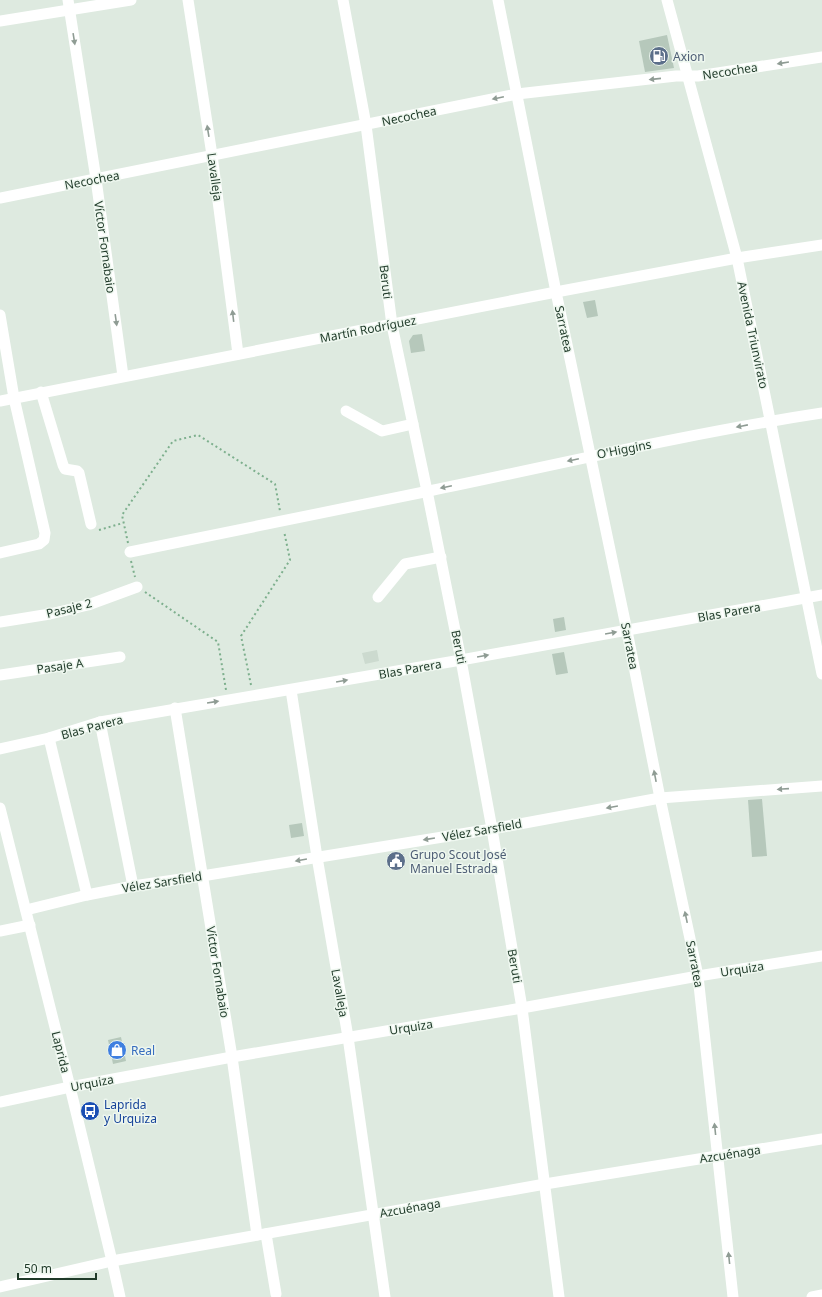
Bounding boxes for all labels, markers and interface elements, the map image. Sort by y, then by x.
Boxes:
one-way arrow [71,32,77,45]
fuel station icon: Axion [648,45,670,67]
place label: Axion [673,48,705,65]
street label: Necochea [701,58,759,84]
one-way arrow [777,60,790,66]
one-way arrow [649,76,661,82]
one-way arrow [492,95,504,101]
street label: Necochea [380,102,438,130]
one-way arrow [205,125,211,137]
street label: Lavalleja [203,152,227,202]
street label: Necochea [63,166,121,194]
street label: Víctor Fornabaio [90,200,120,294]
street label: Beruti [375,264,397,300]
street label: Avenida Triunvirato [733,280,773,390]
street label: Sarratea [551,304,577,354]
one-way arrow [230,309,236,322]
street label: Martín Rodríguez [318,311,418,347]
one-way arrow [112,313,119,326]
one-way arrow [736,423,748,429]
street label: O'Higgins [595,435,653,463]
one-way arrow [567,457,580,463]
one-way arrow [440,485,453,491]
street label: Pasaje 2 [44,594,94,622]
street label: Blas Parera [696,598,762,626]
street label: Sarratea [617,621,643,671]
street label: Beruti [447,629,471,665]
one-way arrow [605,630,618,636]
one-way arrow [477,653,490,659]
street label: Pasaje A [35,654,85,678]
street label: Blas Parera [377,655,443,683]
one-way arrow [335,678,348,684]
one-way arrow [207,699,219,705]
street label: Blas Parera [59,711,125,743]
one-way arrow [652,770,658,783]
one-way arrow [777,786,789,793]
one-way arrow [606,804,618,810]
street label: Vélez Sarsfield [441,815,523,845]
one-way arrow [423,836,435,842]
place label: Grupo Scout José Manuel Estrada [410,846,507,877]
public building icon: Grupo Scout José Manuel Estrada [385,850,407,872]
one-way arrow [295,857,307,863]
street label: Vélez Sarsfield [121,867,203,897]
one-way arrow [682,911,688,923]
street label: Víctor Fornabaio [202,925,234,1019]
street label: Sarratea [682,939,708,989]
street label: Beruti [504,948,526,984]
street label: Urquiza [719,957,765,981]
street label: Lavalleja [327,968,353,1018]
street label: Urquiza [388,1015,434,1039]
street label: Laprida [48,1029,74,1075]
shop icon: Real [106,1039,128,1061]
place label: Real [131,1042,155,1059]
street label: Urquiza [69,1070,115,1096]
place label: Laprida y Urquiza [104,1096,157,1127]
bus stop icon: Laprida y Urquiza [79,1100,101,1122]
one-way arrow [712,1123,718,1135]
street label: Azcuénaga [698,1141,762,1167]
street label: Azcuénaga [378,1194,442,1222]
one-way arrow [726,1252,732,1264]
scale bar [18,1255,96,1281]
text: 50 m [24,1260,52,1277]

